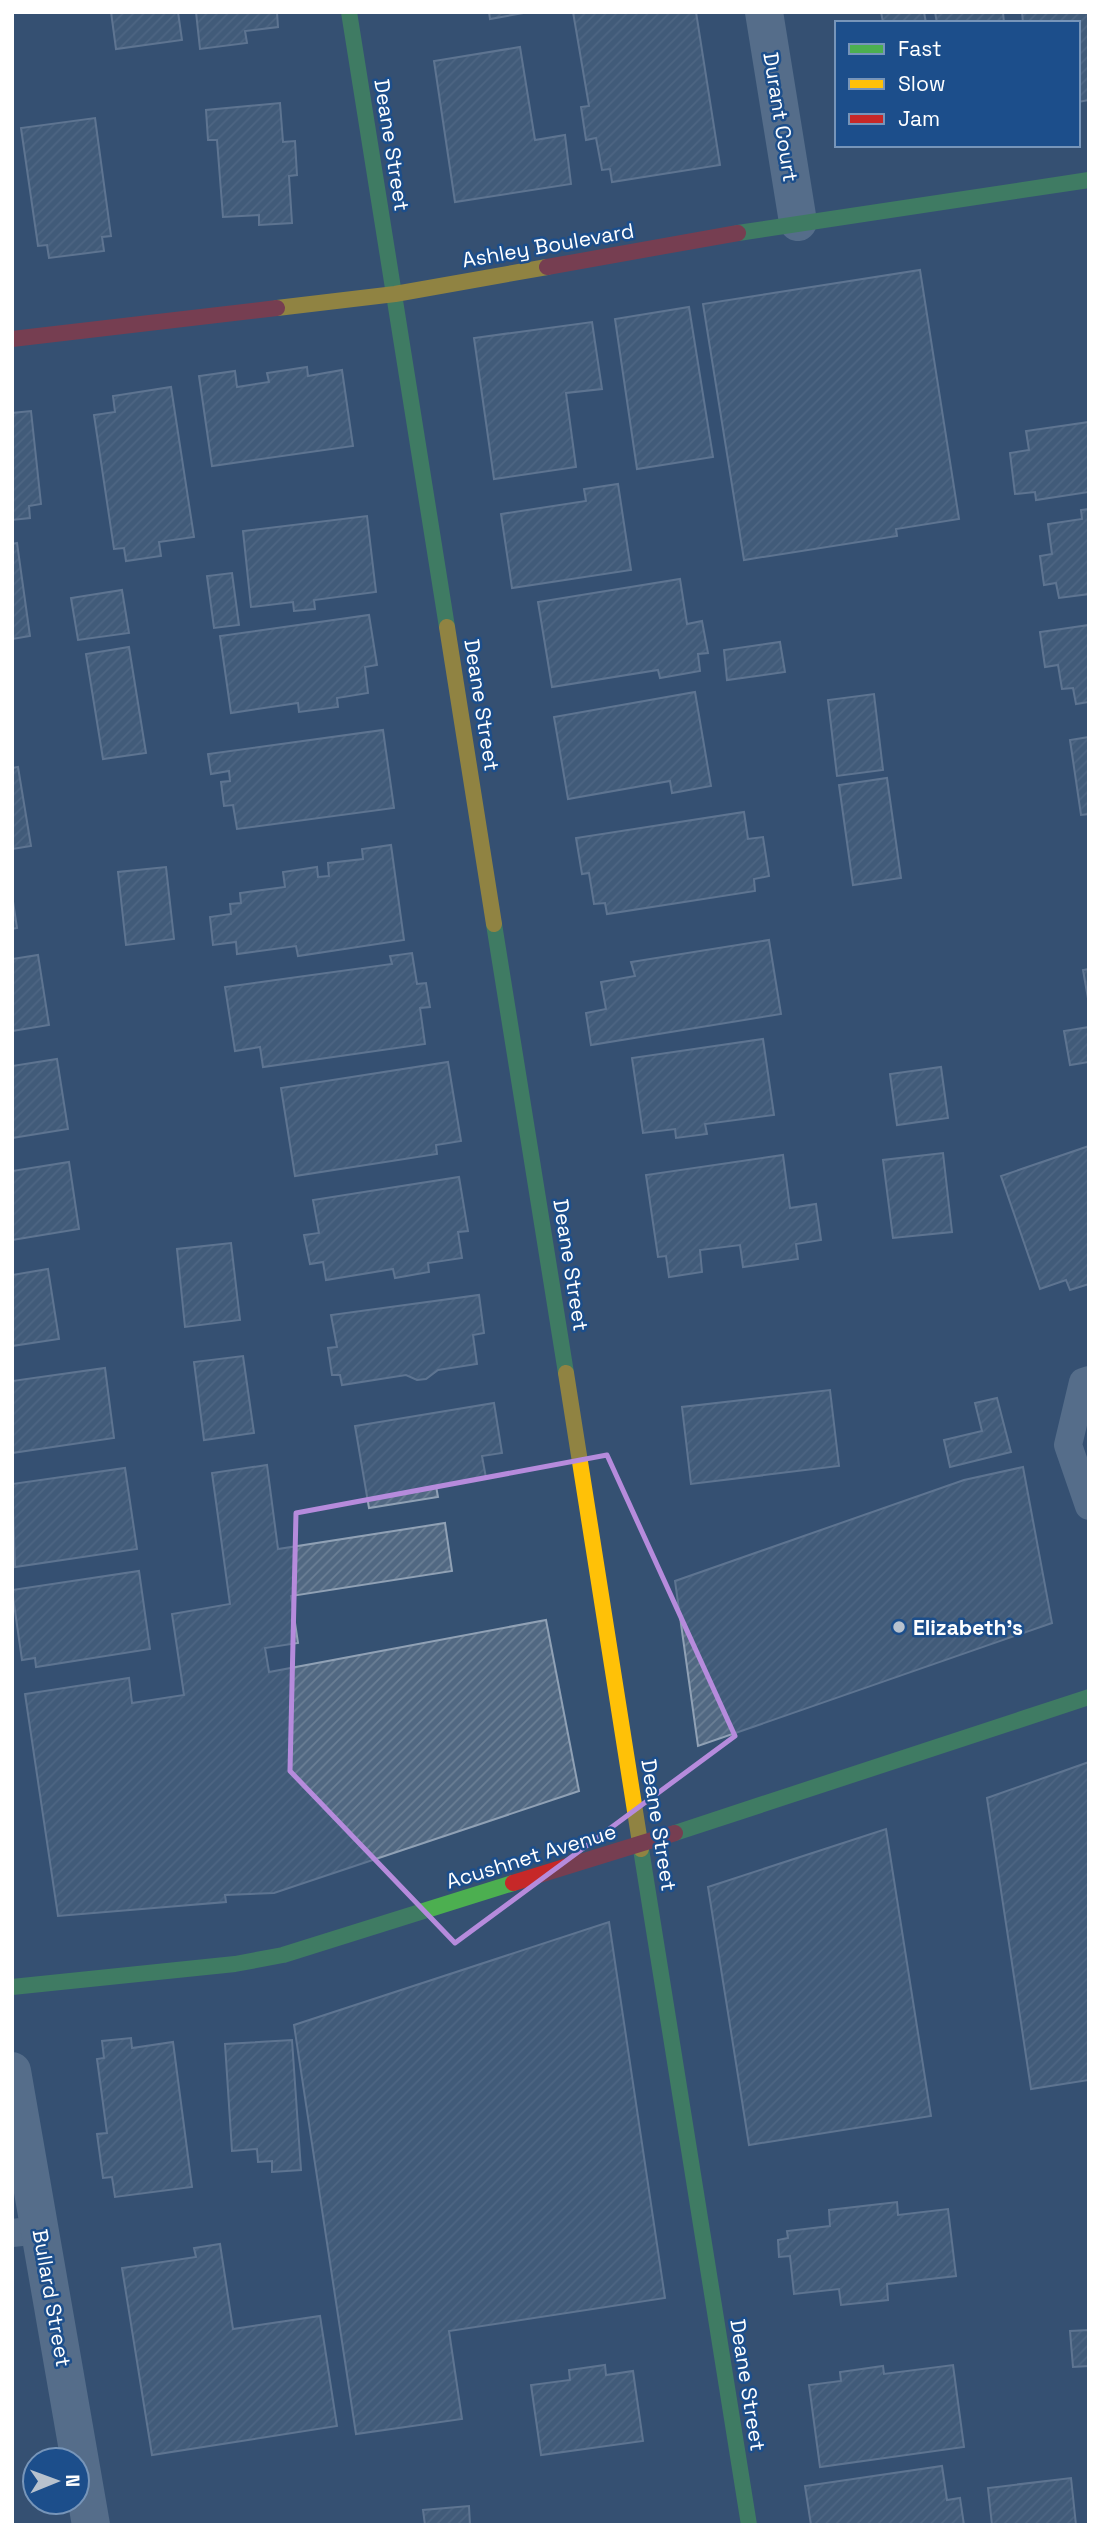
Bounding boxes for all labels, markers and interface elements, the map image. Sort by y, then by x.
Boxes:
legend [835,21,1080,147]
text: Fast [898,35,942,62]
street label: Durant Court [757,50,805,184]
text: Slow [898,70,946,97]
street label: Deane Street [368,77,416,213]
text: Jam [898,105,940,132]
street label: Ashley Boulevard [460,217,636,273]
street label: Deane Street [458,637,506,773]
street label: Deane Street [547,1197,595,1333]
place label: Elizabeth's [913,1614,1023,1641]
marker: Elizabeth's [891,1619,907,1635]
street label: Deane Street [635,1757,683,1893]
street label: Acushnet Avenue [443,1817,619,1895]
street label: Bullard Street [27,2227,77,2369]
street label: Deane Street [724,2317,772,2453]
north arrow [21,2446,91,2516]
text: N [60,2474,85,2487]

